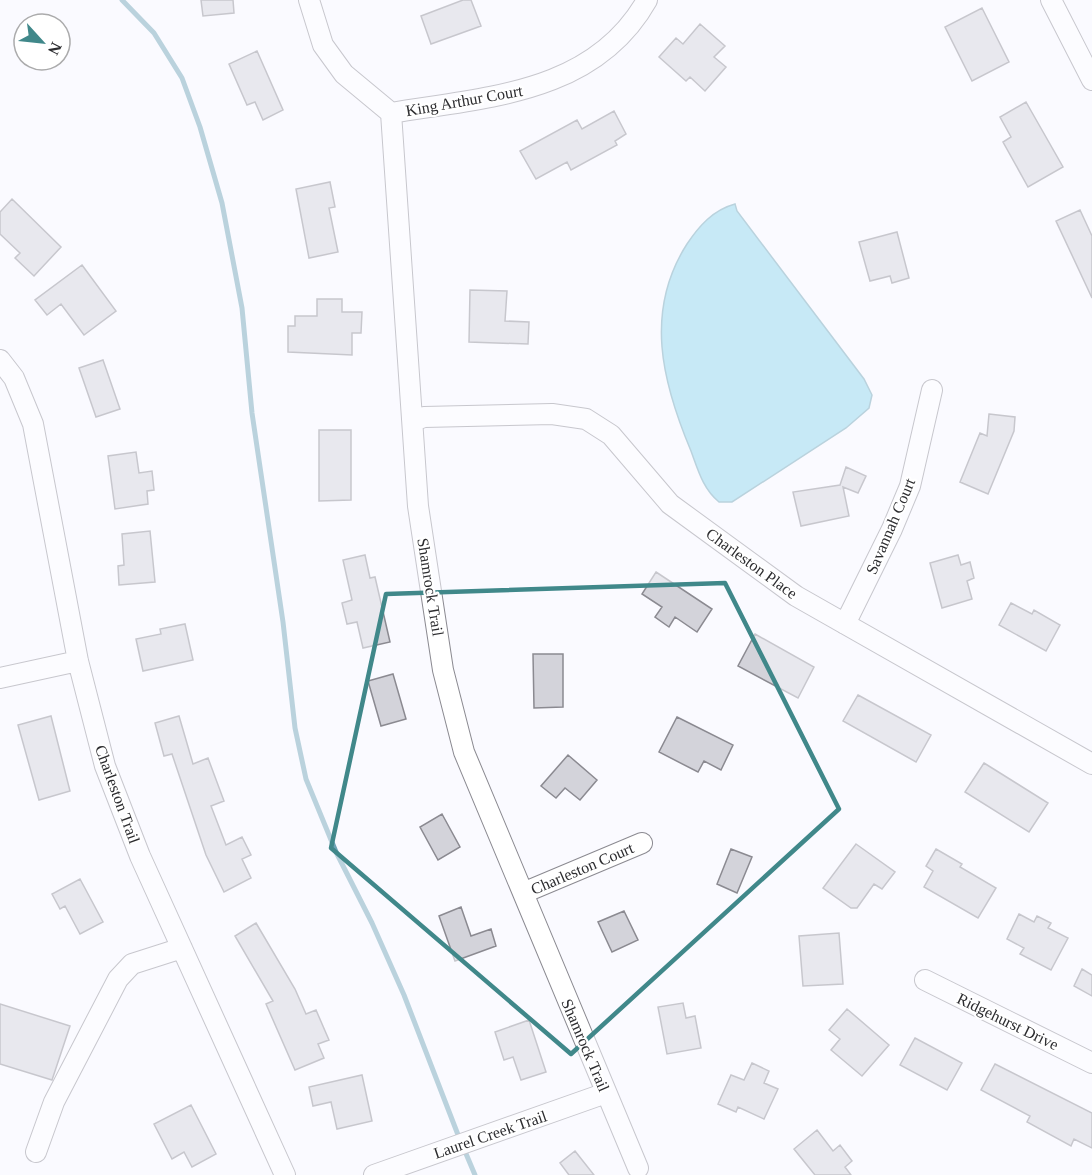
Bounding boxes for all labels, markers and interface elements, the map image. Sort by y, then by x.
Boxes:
north arrow [12,12,72,72]
text: N [45,40,65,58]
street label: King Arthur Court [404,82,524,120]
street label: Savannah Court [863,475,919,577]
street label: Charleston Place [703,525,800,602]
street label: Shamrock Trail [414,537,447,638]
street label: Charleston Trail [92,743,143,846]
street label: Charleston Court [528,839,637,898]
street label: Ridgehurst Drive [954,990,1061,1054]
street label: Shamrock Trail [558,996,613,1095]
street label: Laurel Creek Trail [432,1107,549,1162]

